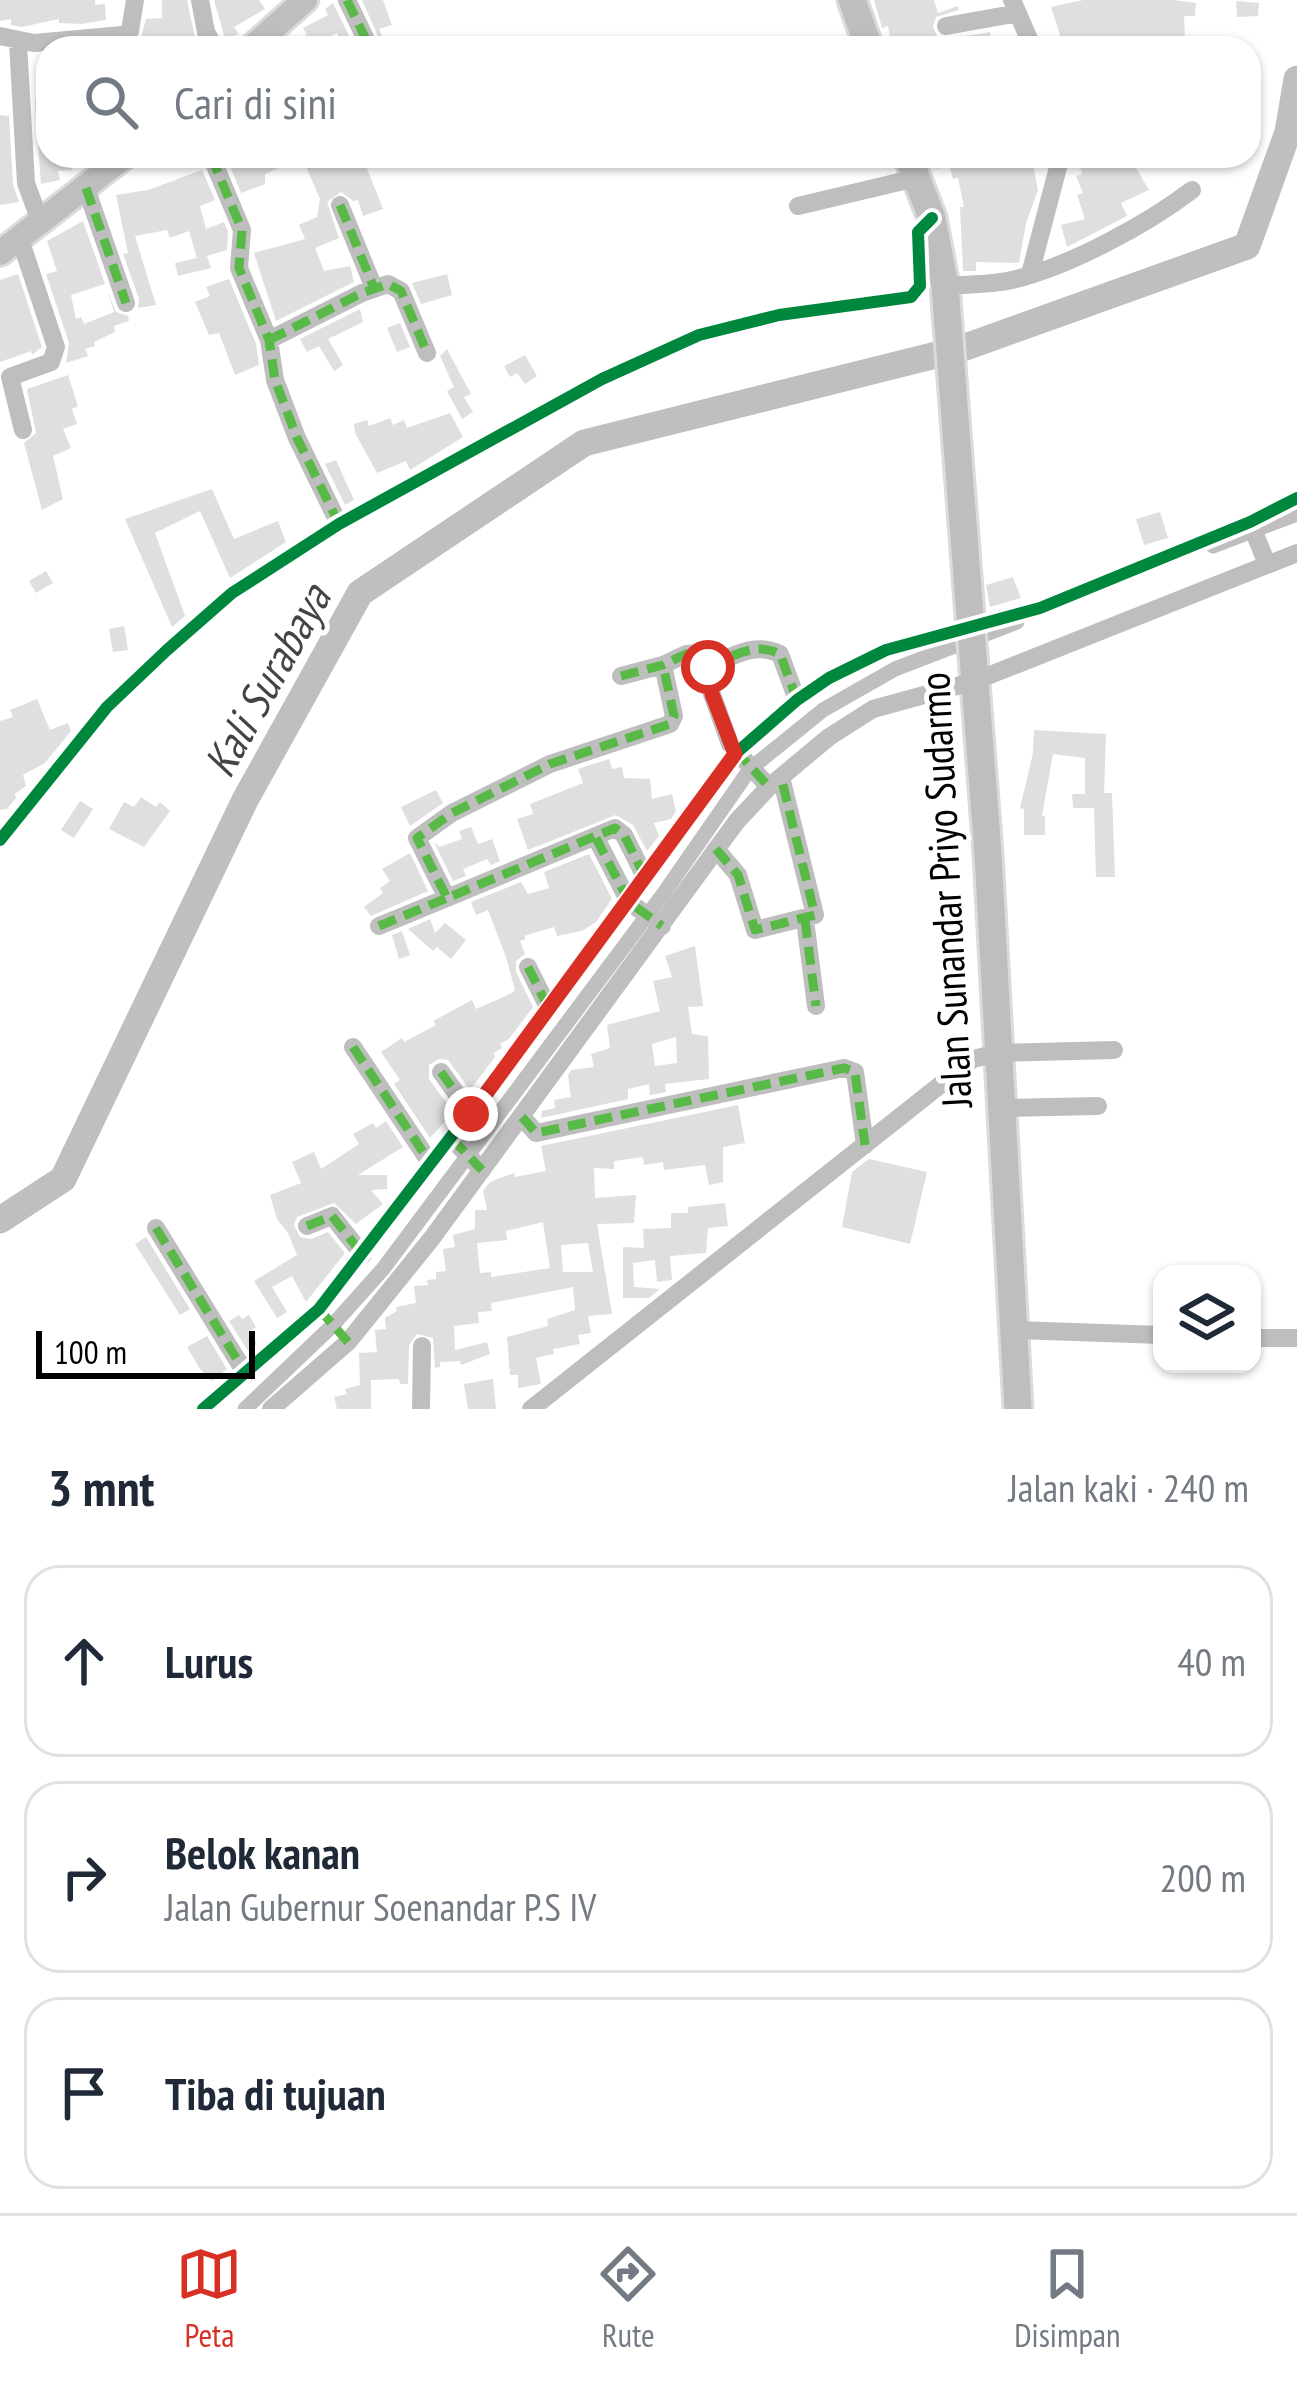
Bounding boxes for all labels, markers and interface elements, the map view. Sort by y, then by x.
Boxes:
search box [36,36,1261,168]
icon: search [78,69,144,135]
text: Cari di sini [174,73,337,131]
water label: Kali Surabaya [190,572,343,786]
route start [681,640,735,694]
street label: Jalan Sunandar Priyo Sudarmo [906,671,984,1111]
route end [444,1087,498,1141]
map controls [1153,1265,1261,1373]
button: layers [1153,1265,1261,1373]
scale bar [36,1325,255,1378]
text: 100 m [54,1330,127,1373]
text: 3 mnt [48,1454,154,1520]
text: Jalan kaki · 240 m [1008,1462,1249,1513]
icon: ahead [51,1628,117,1694]
text: Lurus [165,1632,253,1690]
text: 40 m [1177,1636,1246,1687]
text: Belok kanan [165,1823,360,1881]
icon: right [51,1844,117,1910]
text: 200 m [1160,1852,1246,1903]
text: Jalan Gubernur Soenandar P.S IV [165,1881,596,1932]
icon: arrive [51,2060,117,2126]
text: Tiba di tujuan [165,2064,386,2122]
tab: Peta [176,2241,242,2356]
tab: Rute [595,2241,661,2356]
tab: Disimpan [1014,2241,1121,2356]

